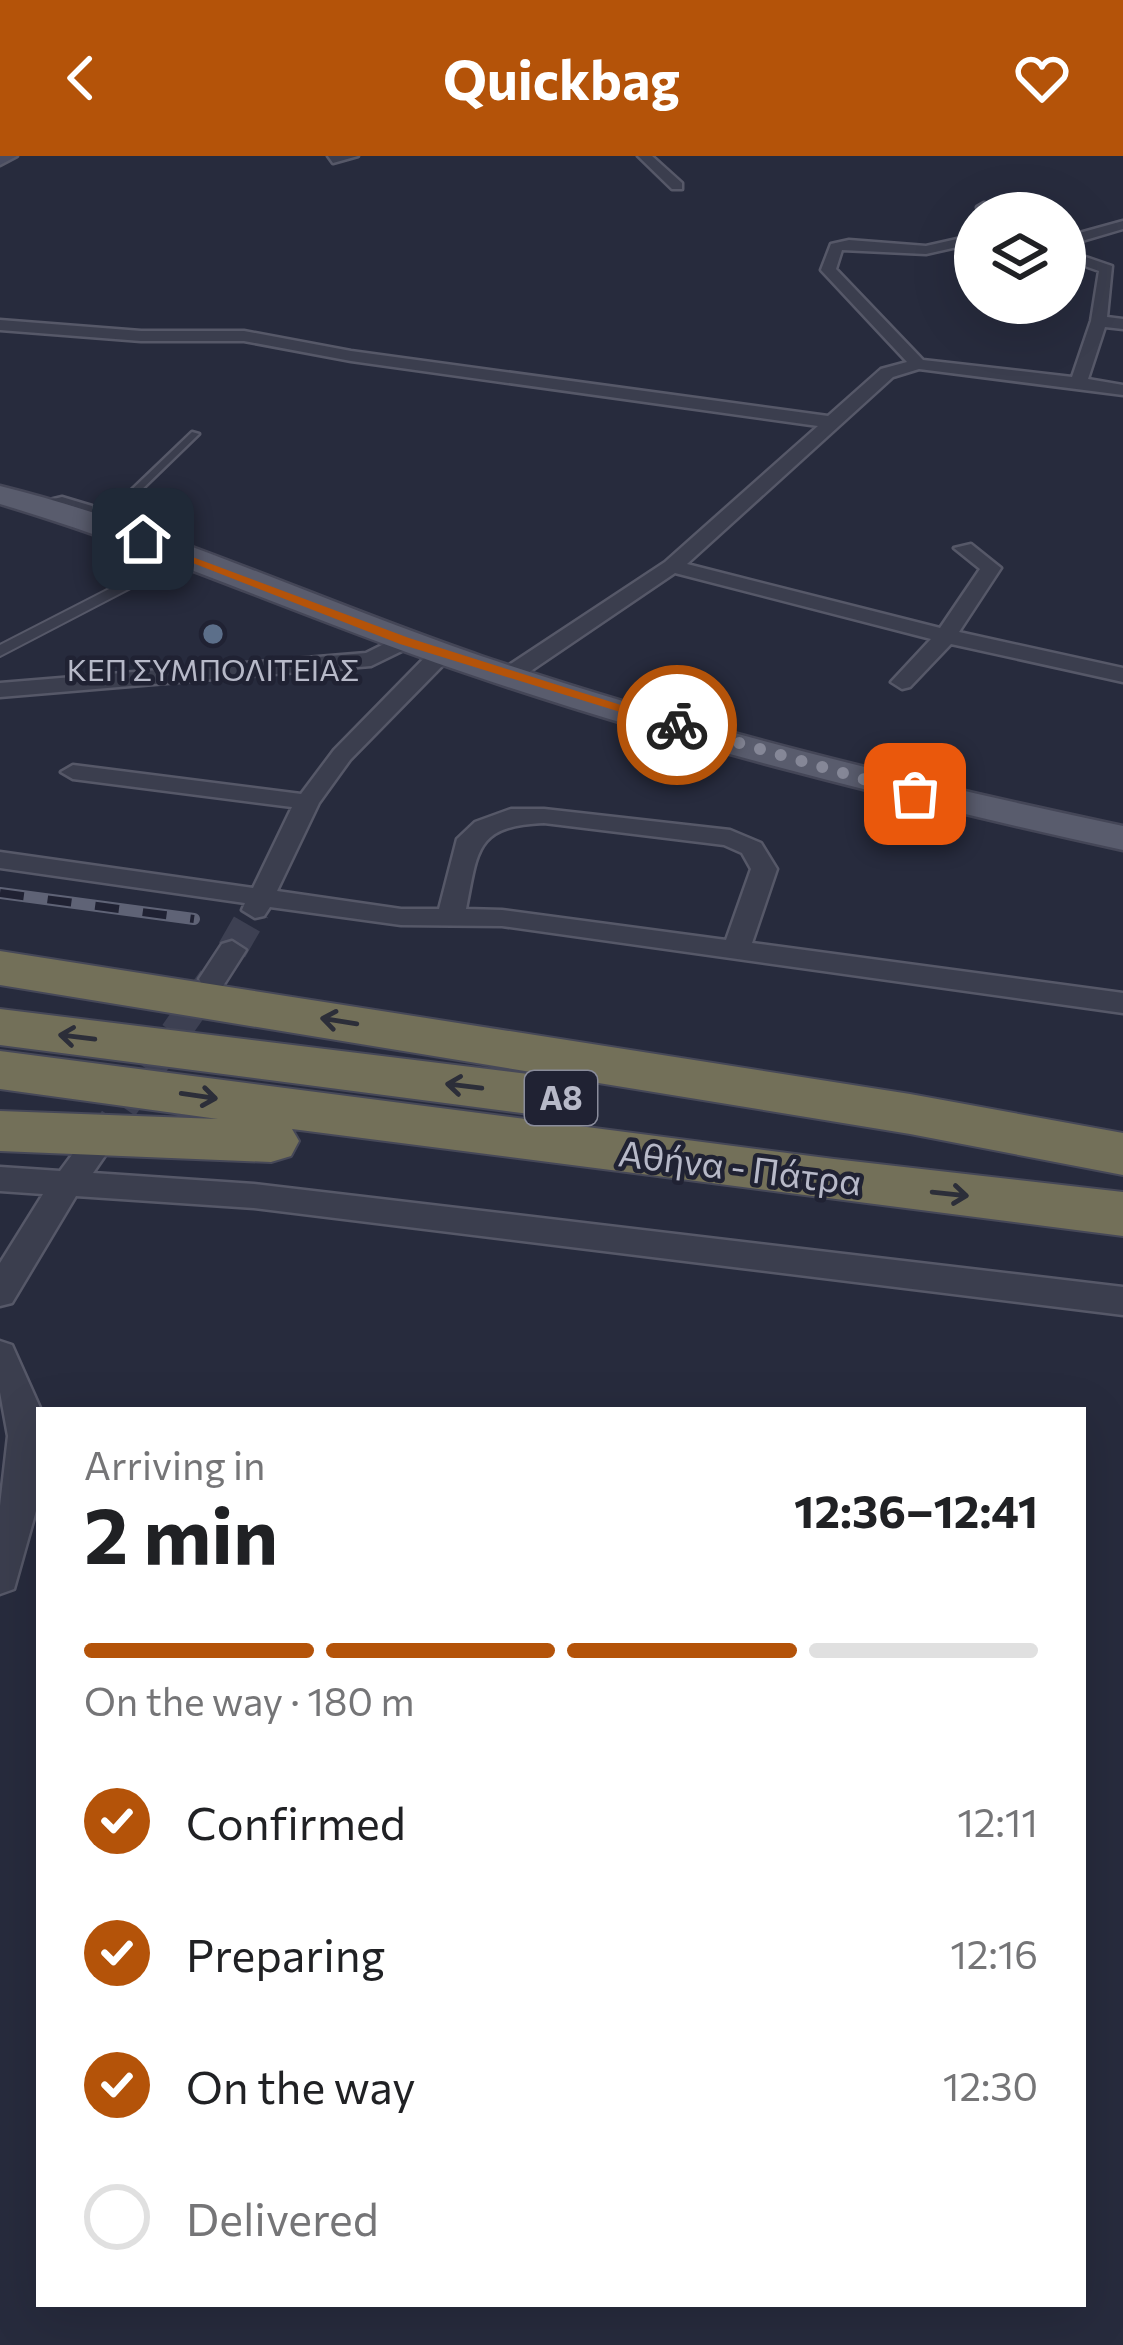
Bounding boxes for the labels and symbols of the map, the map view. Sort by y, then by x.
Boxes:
pin [92,488,194,590]
marker: ΚΕΠ ΣΥΜΠΟΛΙΤΕΙΑΣ [200,621,226,647]
place label: ΚΕΠ ΣΥΜΠΟΛΙΤΕΙΑΣ [67,650,359,687]
courier [617,665,737,785]
pin [864,743,966,845]
one-way arrow [320,1009,359,1032]
one-way arrow [59,1025,98,1047]
road number: Α8 [525,1071,597,1125]
one-way arrow [446,1074,485,1096]
one-way arrow [179,1086,218,1108]
street label: Αθήνα - Πάτρα [616,1129,864,1203]
one-way arrow [930,1184,969,1206]

